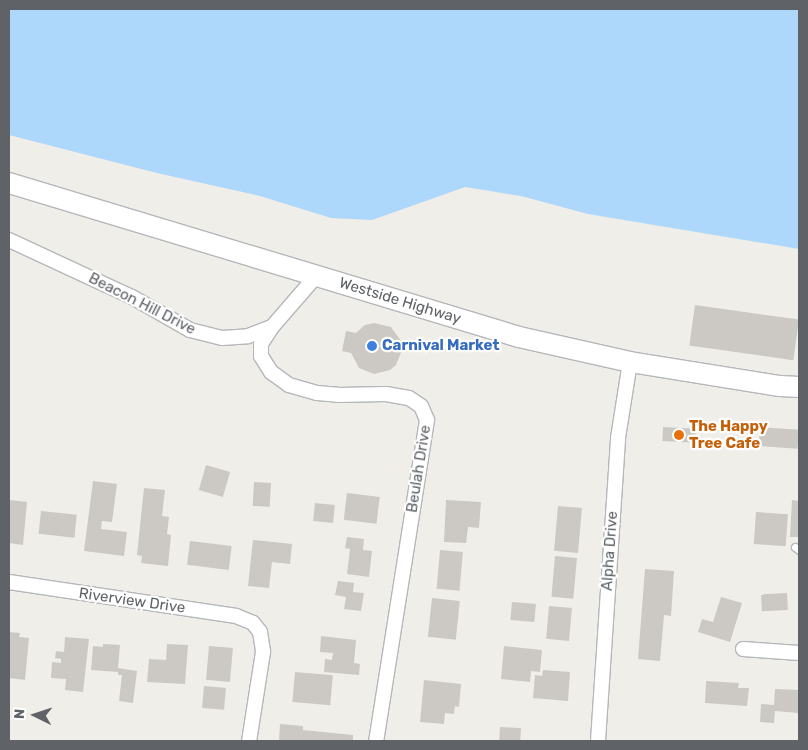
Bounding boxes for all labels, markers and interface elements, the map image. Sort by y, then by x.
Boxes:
street label: Beacon Hill Drive [85,269,199,339]
street label: Westside Highway [337,274,463,328]
place label: Carnival Market [382,337,499,355]
marker: Carnival Market [366,340,378,352]
place label: The Happy Tree Cafe [689,417,768,452]
street label: Beulah Drive [403,424,435,514]
marker: The Happy Tree Cafe [673,429,685,441]
street label: Alpha Drive [598,511,622,591]
street label: Riverview Drive [78,585,186,617]
north arrow [10,690,60,740]
text: N [11,708,28,720]

